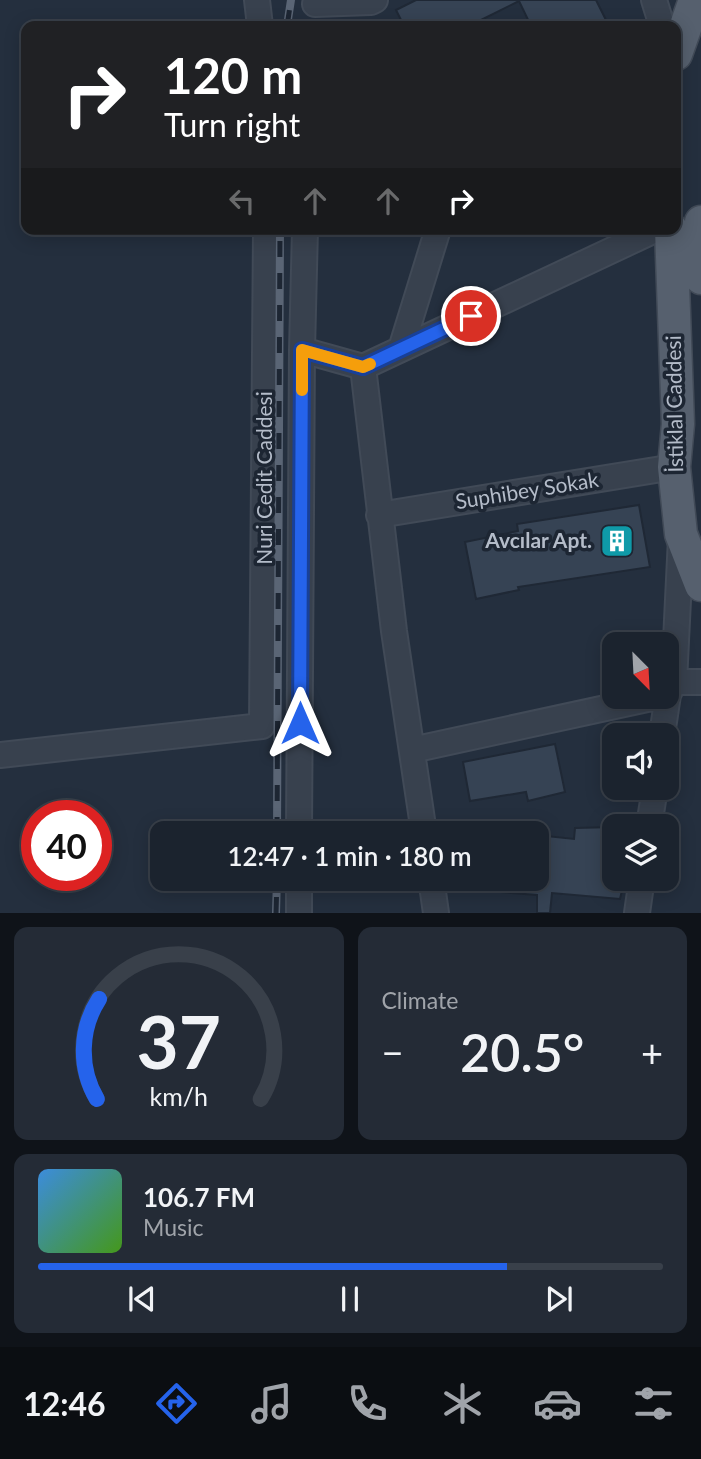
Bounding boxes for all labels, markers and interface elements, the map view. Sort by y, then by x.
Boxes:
text: 120 m [164,46,302,104]
icon: right [49,49,140,140]
text: Turn right [164,105,300,144]
icon: left [223,182,261,220]
icon: ahead [296,182,334,220]
icon: ahead [369,182,407,220]
icon: right [442,182,480,220]
pin [441,286,501,346]
icon: arrive [452,297,490,335]
street label: İstiklal Caddesi [660,335,687,473]
street label: Nuri Cedit Caddesi [251,391,276,565]
street label: Suphibey Sokak [453,466,600,513]
building icon: Avcılar Apt. [598,522,636,560]
place label: Avcılar Apt. [484,527,592,552]
north arrow [602,632,679,709]
map controls [602,632,679,891]
position arrow [263,686,337,760]
button: sound [602,723,679,800]
speed limit sign: 40 [21,800,112,891]
button: layers [602,814,679,891]
text: 12:47 · 1 min · 180 m [227,840,472,872]
text: Climate [382,986,458,1014]
text: 37 [137,998,221,1086]
text: 20.5° [460,1021,584,1083]
text: − [382,1029,404,1075]
text: + [641,1029,663,1075]
text: km/h [149,1081,208,1111]
text: 106.7 FM [143,1181,255,1213]
text: Music [143,1213,203,1241]
icon: previous [123,1280,161,1318]
icon: pause [331,1280,369,1318]
icon: next [540,1280,578,1318]
icon: directions [152,1379,201,1428]
icon: music [247,1379,296,1428]
icon: phone [343,1379,392,1428]
icon: climate [438,1379,487,1428]
icon: car [533,1379,582,1428]
icon: filters [629,1379,678,1428]
text: 12:46 [23,1384,106,1423]

